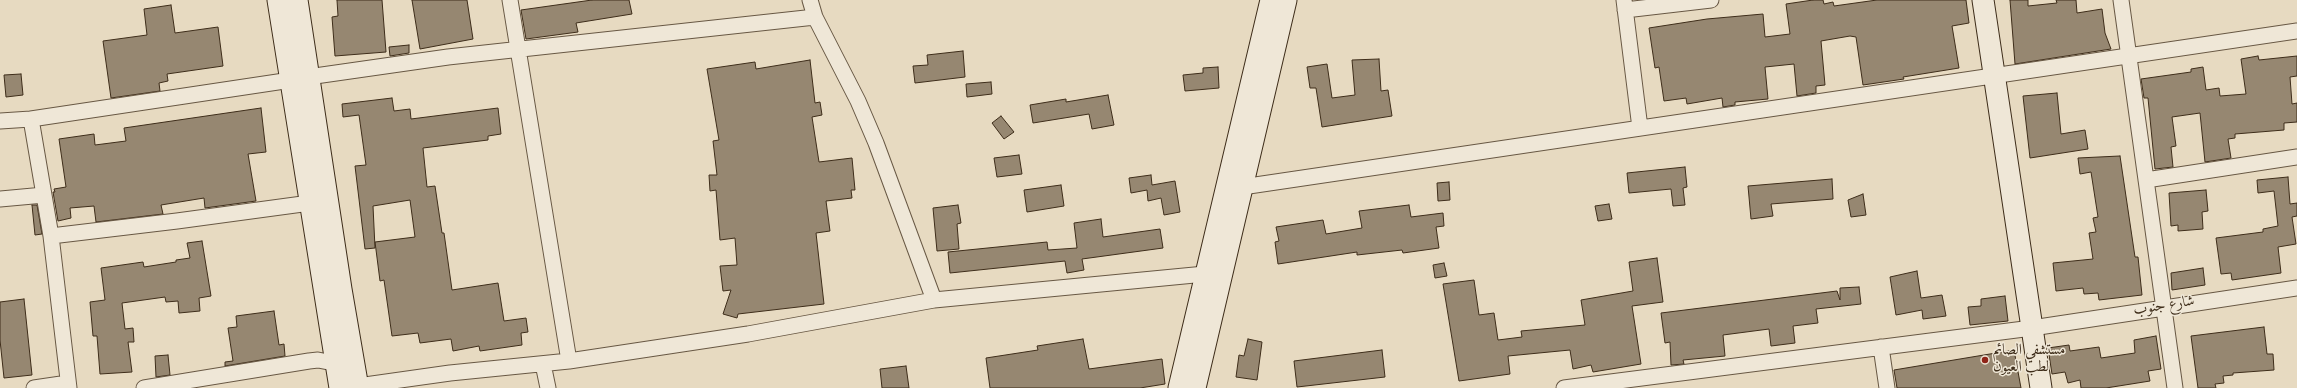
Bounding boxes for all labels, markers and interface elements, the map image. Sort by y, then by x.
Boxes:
street label: شارع جنوب [2132,293,2196,321]
place label: مستشفي الصائم لطب العيون [1993,342,2065,377]
marker: مستشفي الصائم لطب العيون [1980,355,1990,365]

